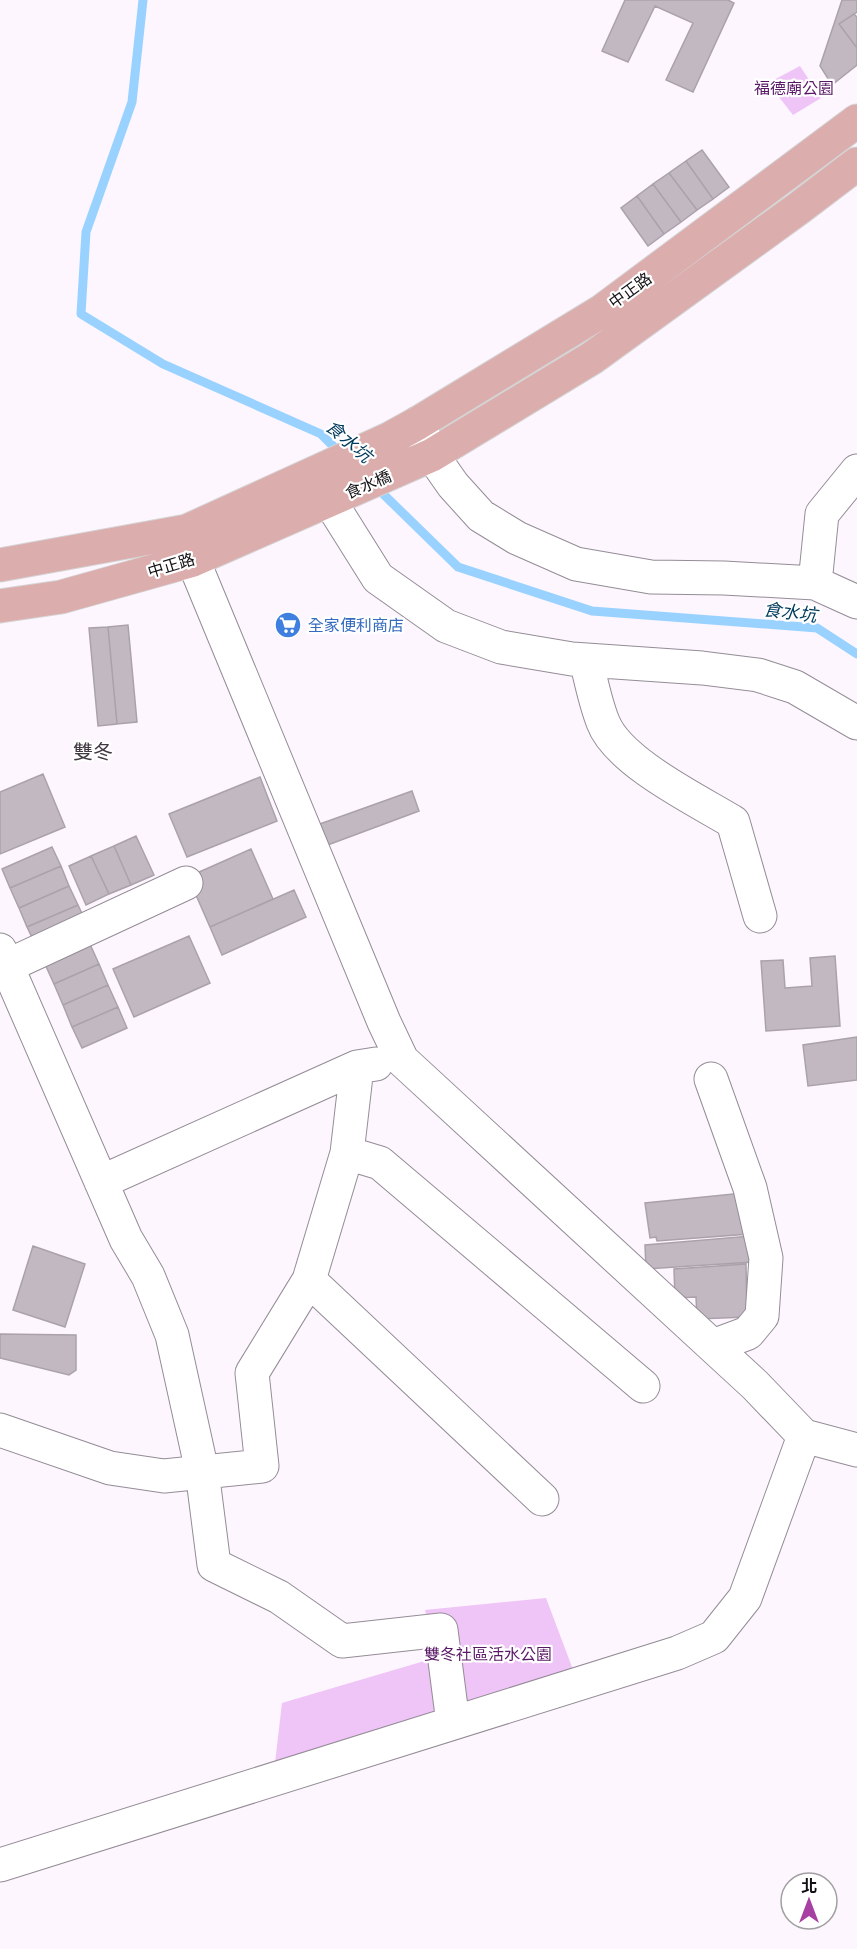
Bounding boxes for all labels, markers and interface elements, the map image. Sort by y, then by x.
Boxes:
park label: 福德廟公園 [754,78,834,98]
street label: 中正路 [605,268,655,312]
water label: 食水坑 [321,415,379,469]
street label: 食水橋 [342,465,394,503]
street label: 中正路 [145,548,197,582]
water label: 食水坑 [762,597,821,627]
supermarket icon: 全家便利商店 [273,610,303,640]
place label: 全家便利商店 [308,615,404,635]
district label: 雙冬 [73,739,113,765]
park label: 雙冬社區活水公園 [424,1644,552,1664]
north arrow [779,1871,839,1931]
text: 北 [801,1876,817,1896]

